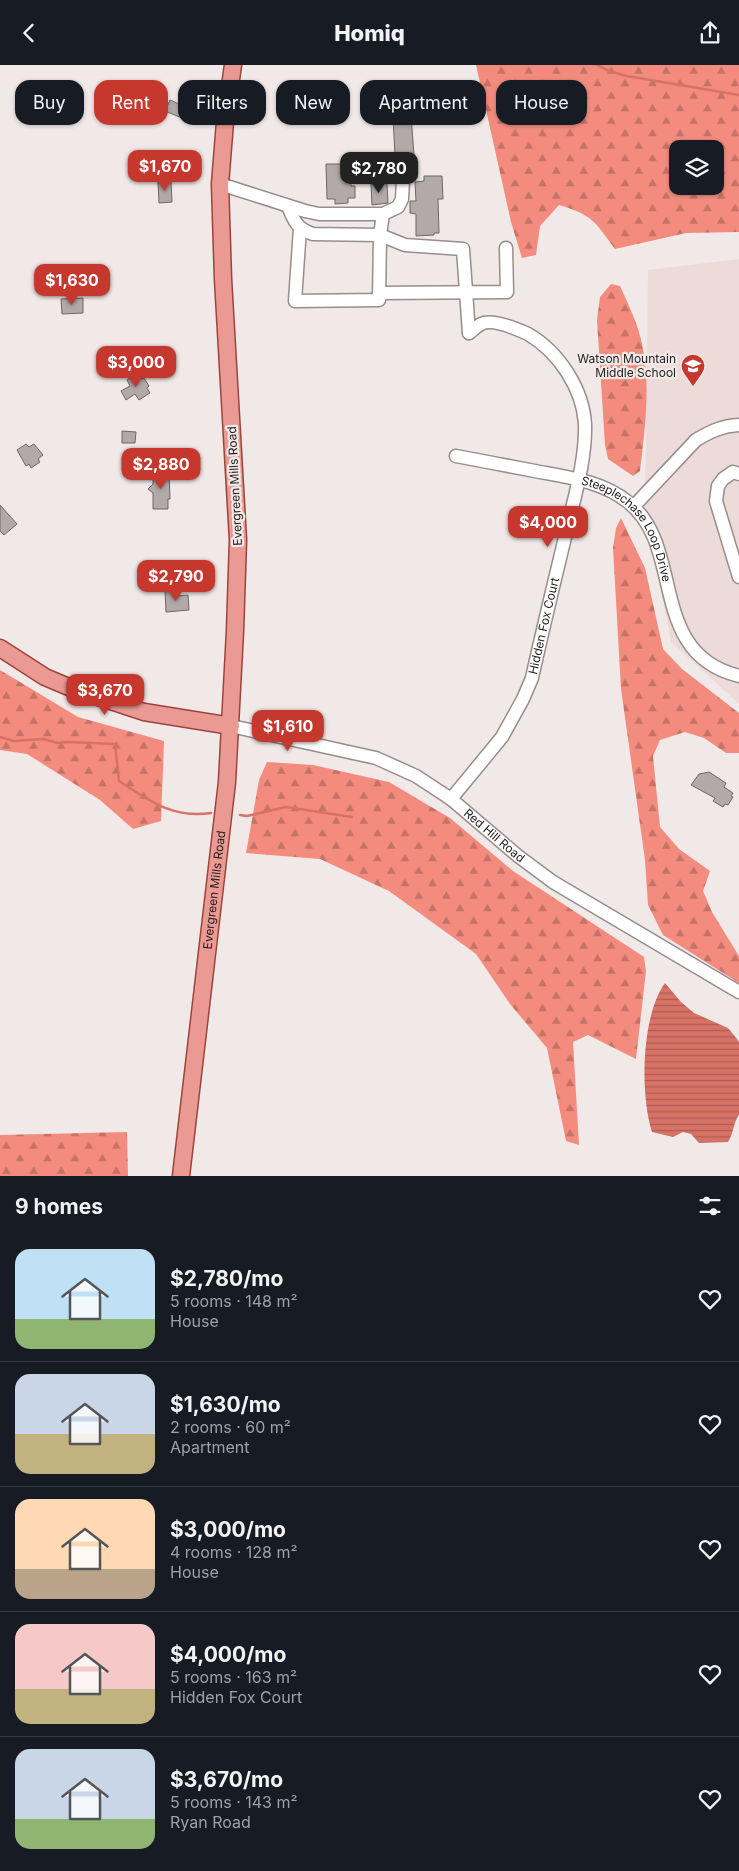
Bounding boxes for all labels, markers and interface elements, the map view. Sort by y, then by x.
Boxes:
icon: back [15,19,43,47]
icon: share [696,19,724,47]
text: Homiq [334,20,405,46]
chip: Buy [15,80,84,125]
chip: Rent [94,80,168,125]
chip: Filters [178,80,266,125]
chip: New [276,80,350,125]
chip: Apartment [360,80,486,125]
chip: House [496,80,587,125]
map controls [669,140,724,195]
button: layers [669,140,724,195]
pin: $1,670 [124,149,206,192]
pin: $2,780 [338,151,420,194]
text: $1,670 [139,156,191,176]
text: $2,780 [351,158,407,178]
pin: $1,630 [31,263,113,306]
text: $1,630 [45,270,99,290]
pin: $3,000 [95,345,177,388]
place label: Watson Mountain Middle School [577,351,676,380]
text: $3,000 [107,352,165,372]
school or university icon: Watson Mountain Middle School [680,353,706,387]
street label: Evergreen Mills Road [224,426,245,546]
pin: $2,880 [120,447,202,490]
text: $2,880 [132,454,190,474]
street label: Steeplechase Loop Drive [580,473,674,583]
pin: $4,000 [507,505,589,548]
text: $4,000 [519,512,577,532]
pin: $2,790 [135,559,217,602]
text: $2,790 [148,566,204,586]
street label: Hidden Fox Court [525,576,562,676]
pin: $3,670 [64,673,146,716]
text: $3,670 [77,680,133,700]
pin: $1,610 [247,709,329,752]
text: $1,610 [263,716,313,736]
street label: Red Hill Road [461,805,528,865]
street label: Evergreen Mills Road [200,830,228,950]
icon: filters [696,1192,724,1220]
text: 9 homes [15,1194,103,1219]
text: $2,780/mo [170,1266,283,1291]
icon: home [55,1269,115,1329]
icon: heart [696,1285,724,1313]
text: 5 rooms · 148 m² [170,1291,298,1311]
text: House [170,1311,219,1331]
text: $1,630/mo [170,1392,281,1417]
icon: home [55,1394,115,1454]
icon: heart [696,1410,724,1438]
text: 2 rooms · 60 m² [170,1417,291,1437]
text: Apartment [170,1437,250,1457]
text: $3,000/mo [170,1517,286,1542]
icon: home [55,1519,115,1579]
icon: heart [696,1535,724,1563]
text: 4 rooms · 128 m² [170,1542,298,1562]
text: House [170,1562,219,1582]
text: $4,000/mo [170,1642,286,1667]
icon: home [55,1644,115,1704]
icon: heart [696,1660,724,1688]
text: 5 rooms · 163 m² [170,1667,297,1687]
text: Hidden Fox Court [170,1687,302,1707]
text: $3,670/mo [170,1767,283,1792]
icon: home [55,1769,115,1829]
icon: heart [696,1785,724,1813]
text: 5 rooms · 143 m² [170,1792,298,1812]
text: Ryan Road [170,1812,251,1832]

